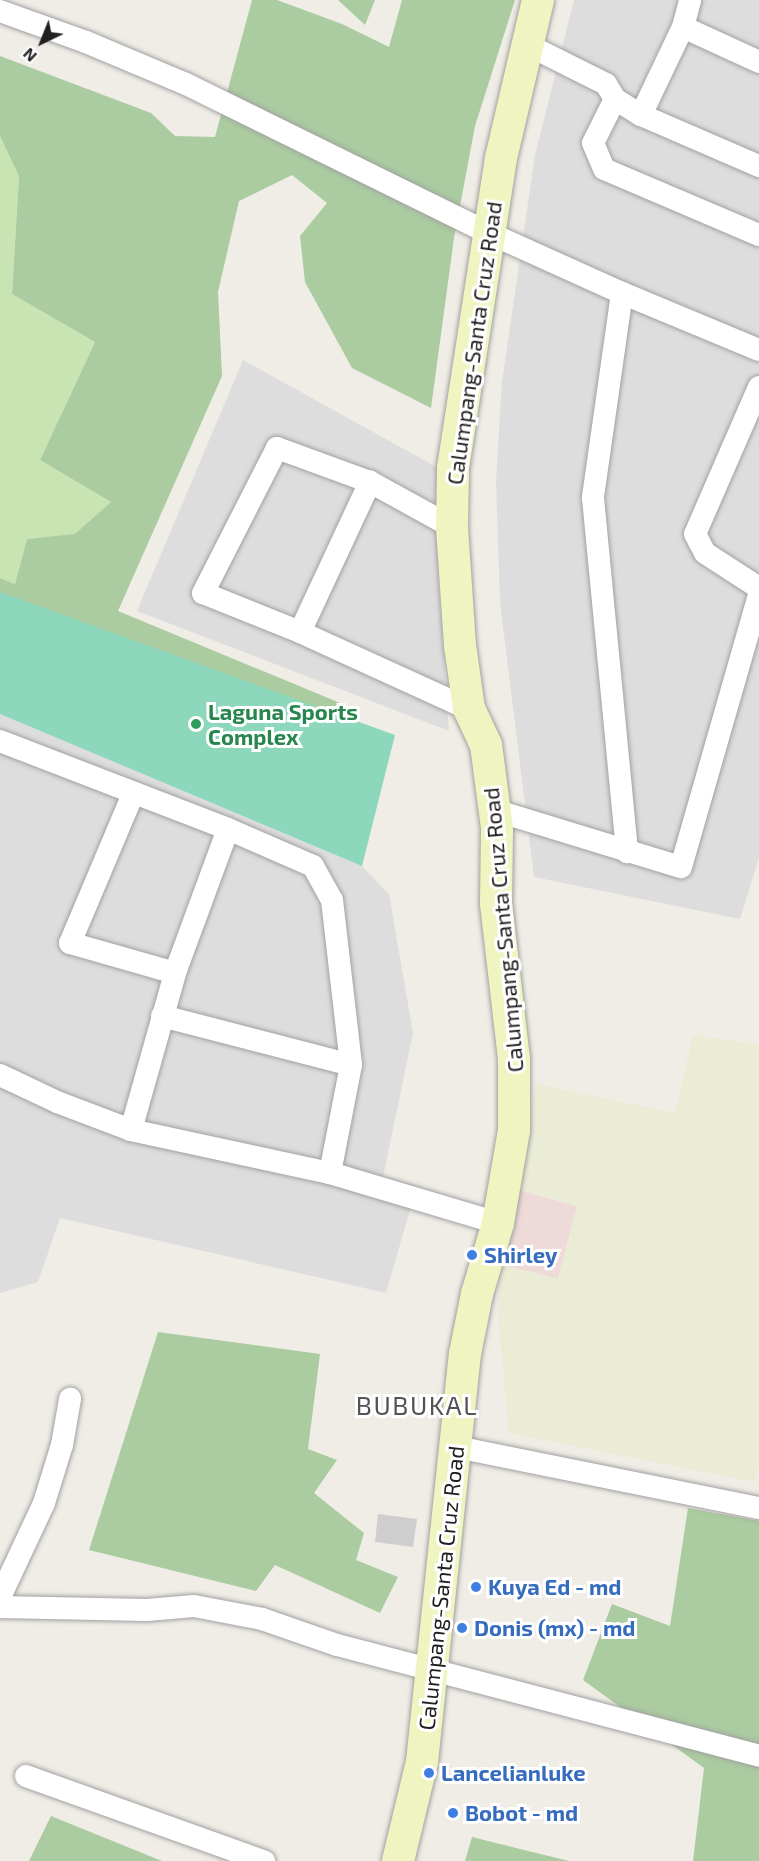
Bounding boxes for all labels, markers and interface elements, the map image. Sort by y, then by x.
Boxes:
north arrow [12,12,72,72]
text: N [19,45,40,66]
street label: Calumpang-Santa Cruz Road [441,200,507,486]
place label: Laguna Sports Complex [208,698,358,750]
marker: Laguna Sports Complex [189,717,203,731]
street label: Calumpang-Santa Cruz Road [477,787,529,1073]
place label: Shirley [484,1242,558,1268]
marker: Shirley [465,1248,479,1262]
district label: BUBUKAL [356,1389,478,1421]
street label: Calumpang-Santa Cruz Road [413,1445,469,1731]
place label: Kuya Ed - md [488,1574,621,1600]
marker: Kuya Ed - md [469,1580,483,1594]
place label: Donis (mx) - md [474,1615,635,1641]
marker: Donis (mx) - md [455,1621,469,1635]
place label: Lancelianluke [441,1760,586,1786]
marker: Lancelianluke [422,1766,436,1780]
place label: Bobot - md [465,1800,578,1826]
marker: Bobot - md [446,1806,460,1820]

